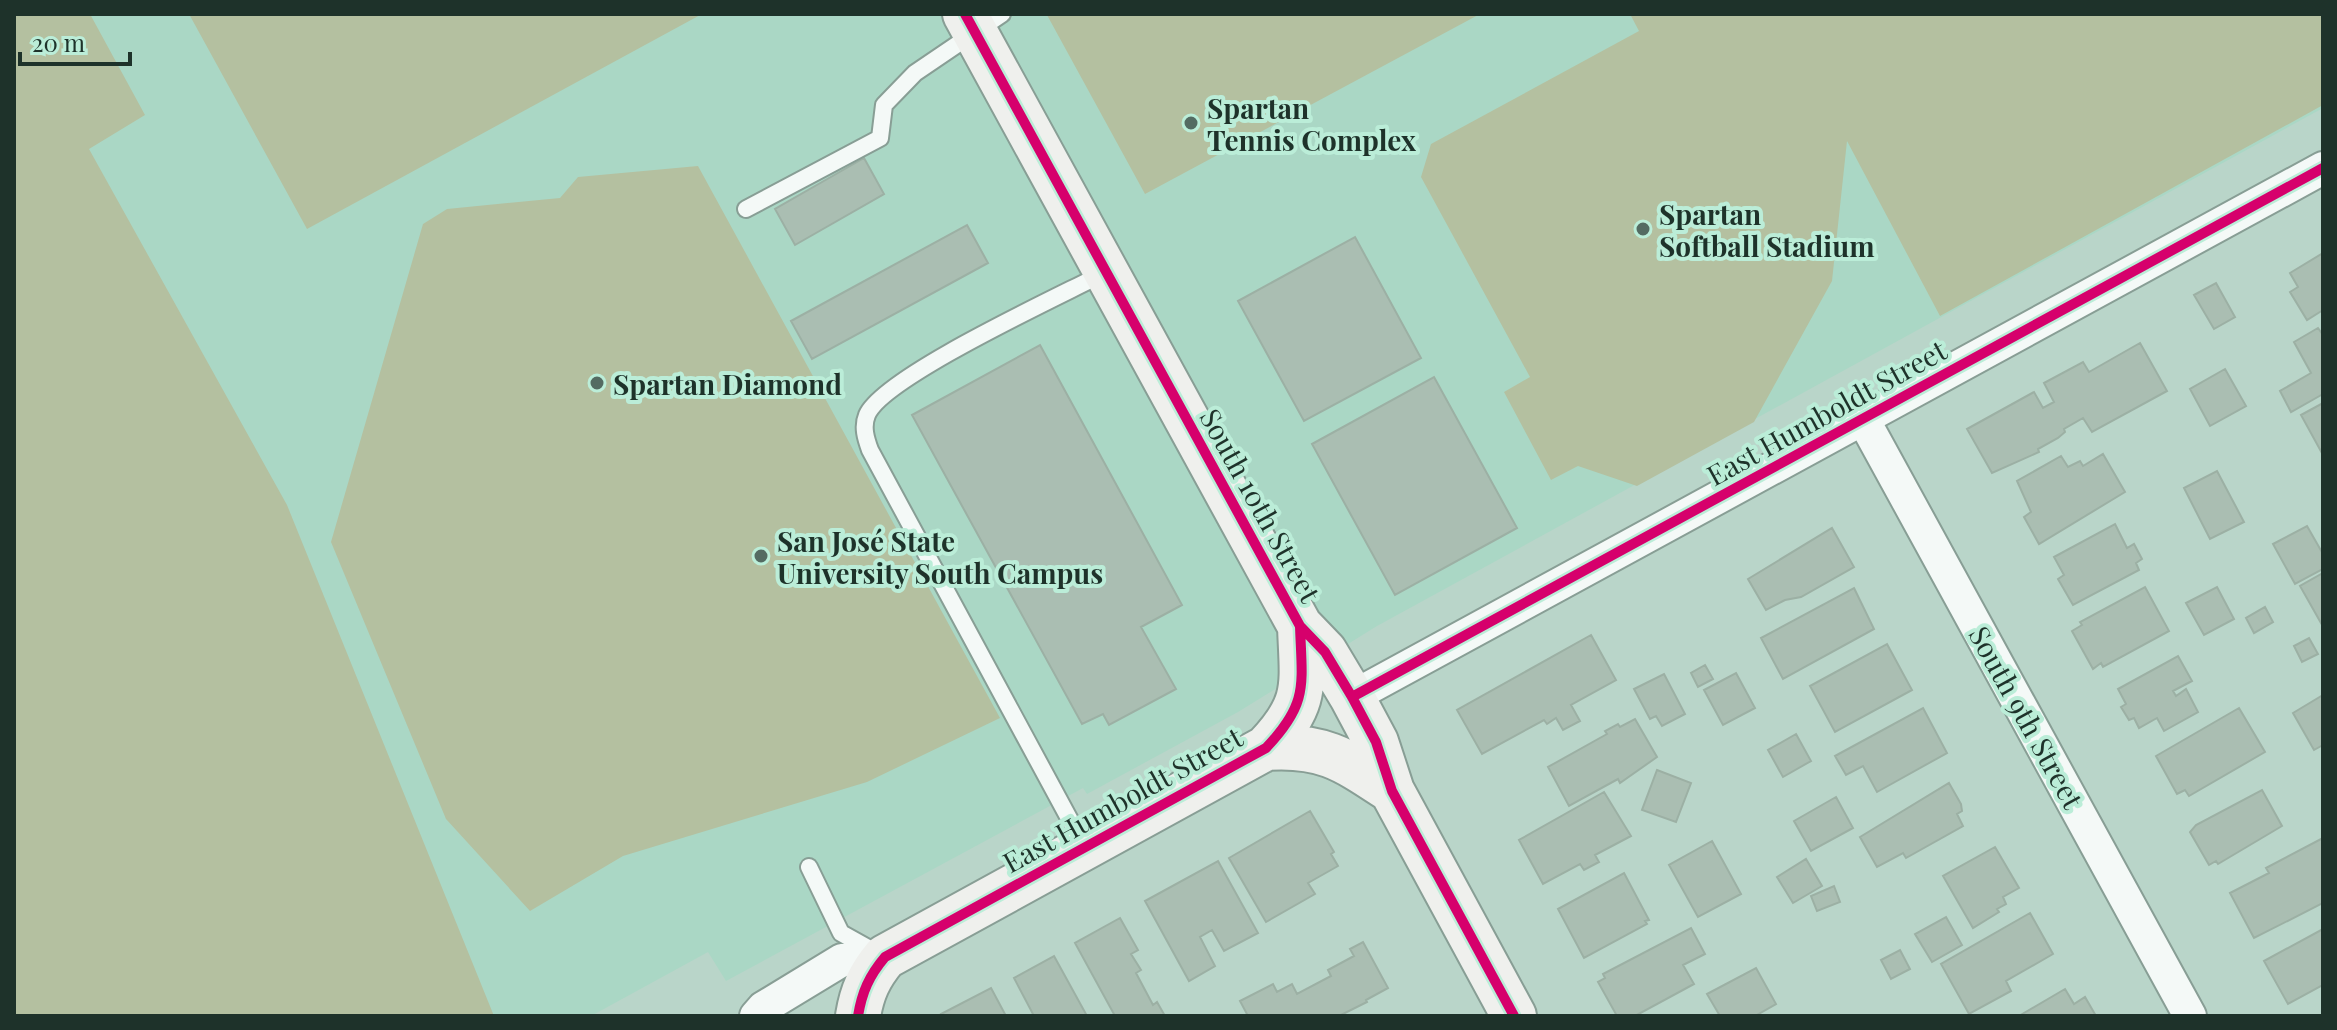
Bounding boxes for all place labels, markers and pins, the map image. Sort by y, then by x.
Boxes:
place label: Spartan Tennis Complex [1207,89,1417,158]
marker: Spartan Tennis Complex [1182,114,1200,132]
place label: Spartan Softball Stadium [1659,195,1875,264]
marker: Spartan Softball Stadium [1634,220,1652,238]
place label: Spartan Diamond [613,365,842,402]
marker: Spartan Diamond [588,374,606,392]
place label: San José State University South Campus [777,522,1103,591]
marker: San José State University South Campus [752,547,770,565]

